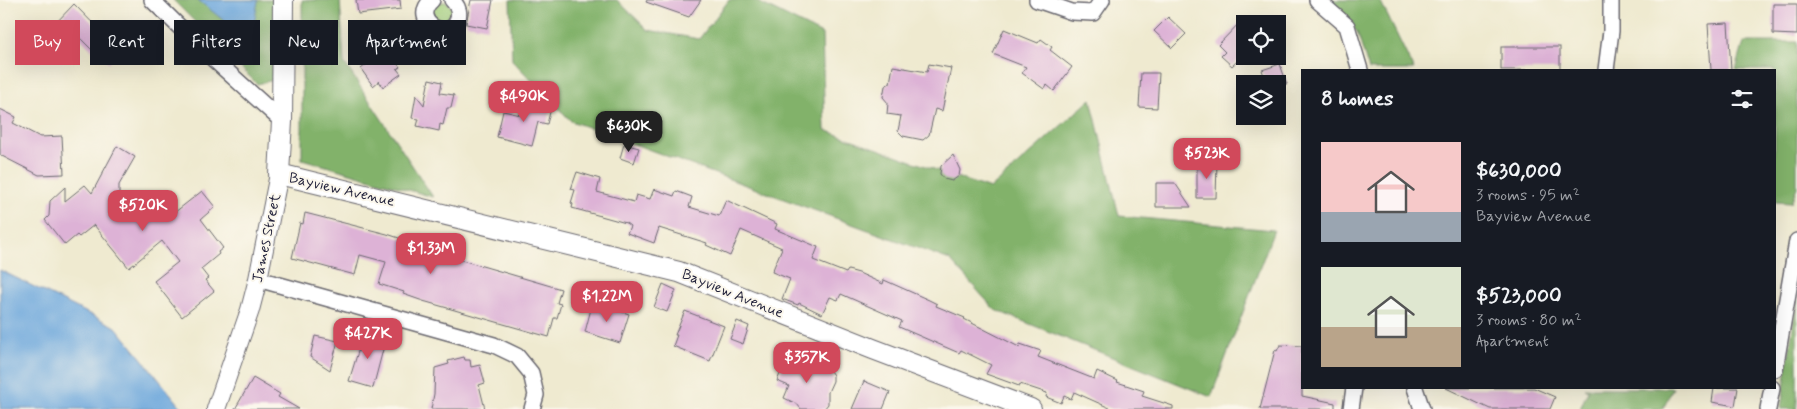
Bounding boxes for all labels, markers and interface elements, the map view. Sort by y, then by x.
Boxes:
map controls [1236,15,1286,125]
button: locate [1236,15,1286,65]
chip: Buy [15,20,80,65]
chip: Rent [90,20,164,65]
chip: Filters [174,20,260,65]
chip: New [270,20,338,65]
chip: Apartment [348,20,466,65]
button: layers [1236,75,1286,125]
pin: $490K [489,80,559,123]
text: 8 homes [1321,85,1393,113]
icon: filters [1728,85,1756,113]
text: $490K [499,86,549,107]
pin: $630K [594,110,664,153]
text: $630K [606,116,652,137]
pin: $523K [1172,138,1242,180]
text: $523K [1184,143,1230,164]
text: $630,000 [1476,157,1562,185]
icon: home [1361,162,1421,222]
street label: Bayview Avenue [287,168,397,212]
text: 3 rooms · 95 m² [1476,185,1580,206]
pin: $520K [108,190,178,232]
street label: James Street [248,192,286,285]
text: $520K [119,195,167,216]
text: Bayview Avenue [1476,206,1591,227]
pin: $1.33M [390,232,472,275]
text: $1.33M [407,238,455,259]
street label: Bayview Avenue [679,264,786,323]
pin: $1.22M [566,280,648,323]
text: $523,000 [1476,282,1562,310]
text: $1.22M [582,286,632,307]
icon: home [1361,287,1421,347]
text: 3 rooms · 80 m² [1476,310,1582,331]
pin: $427K [333,318,403,360]
text: $427K [344,323,392,344]
text: Apartment [1476,331,1549,352]
pin: $357K [772,342,842,384]
text: $357K [784,347,830,368]

